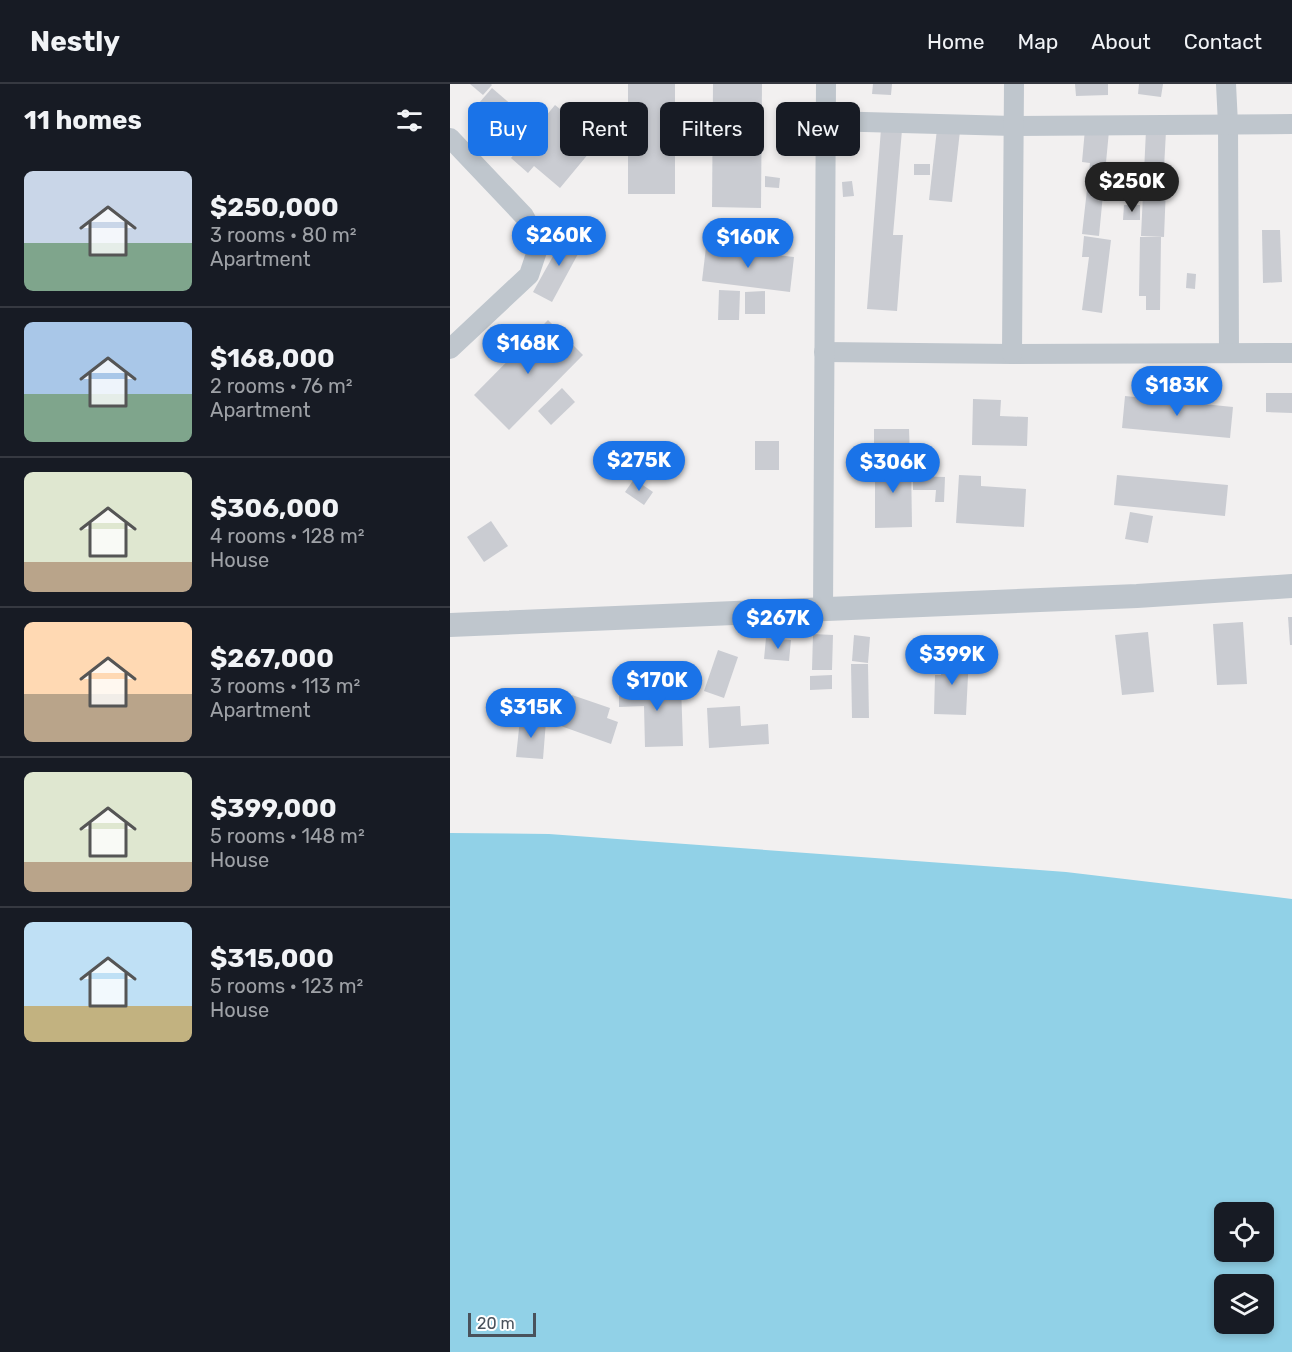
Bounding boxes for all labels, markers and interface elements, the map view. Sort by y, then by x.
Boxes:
text: Nestly [30,25,120,58]
text: Home [927,29,984,54]
text: Map [1017,29,1058,54]
text: About [1091,29,1151,54]
text: Contact [1184,29,1262,54]
chip: Buy [468,102,548,156]
chip: Rent [560,102,648,156]
chip: Filters [660,102,764,156]
chip: New [776,102,860,156]
icon: filters [393,104,426,137]
text: 11 homes [24,105,142,136]
pin: $250K [1090,162,1174,213]
text: $250K [1099,169,1165,193]
text: $250,000 [210,192,339,223]
icon: home [72,195,144,267]
pin: $260K [517,216,601,267]
pin: $160K [706,218,790,269]
text: 3 rooms · 80 m² [210,223,357,247]
text: $260K [526,223,592,247]
text: $160K [716,225,780,249]
text: Apartment [210,247,311,271]
pin: $168K [486,324,570,375]
text: $168K [496,331,560,355]
text: $168,000 [210,343,335,374]
icon: home [72,346,144,418]
pin: $183K [1135,366,1219,417]
text: $183K [1145,373,1209,397]
text: 2 rooms · 76 m² [210,374,353,398]
text: Apartment [210,398,311,422]
pin: $275K [597,441,681,492]
pin: $306K [851,443,935,494]
text: $275K [607,448,671,472]
text: $306K [860,450,926,474]
text: $306,000 [210,493,339,524]
icon: home [72,496,144,568]
text: 4 rooms · 128 m² [210,524,365,548]
text: House [210,548,269,572]
pin: $267K [736,599,820,650]
text: $267K [746,606,810,630]
pin: $399K [910,635,994,686]
text: $399K [919,642,985,666]
text: $267,000 [210,643,334,674]
icon: home [72,646,144,718]
pin: $170K [615,661,699,712]
text: $170K [626,668,688,692]
text: 3 rooms · 113 m² [210,674,360,698]
pin: $315K [489,688,573,739]
text: $315K [500,695,562,719]
text: Apartment [210,698,311,722]
text: $399,000 [210,793,337,824]
icon: home [72,796,144,868]
text: 5 rooms · 148 m² [210,824,365,848]
text: House [210,848,269,872]
text: $315,000 [210,943,334,974]
icon: home [72,946,144,1018]
text: 5 rooms · 123 m² [210,974,363,998]
text: House [210,998,269,1022]
map controls [1214,1202,1274,1334]
button: locate [1214,1202,1274,1262]
button: layers [1214,1274,1274,1334]
scale bar [468,1310,536,1338]
text: 20 m [477,1314,515,1333]

